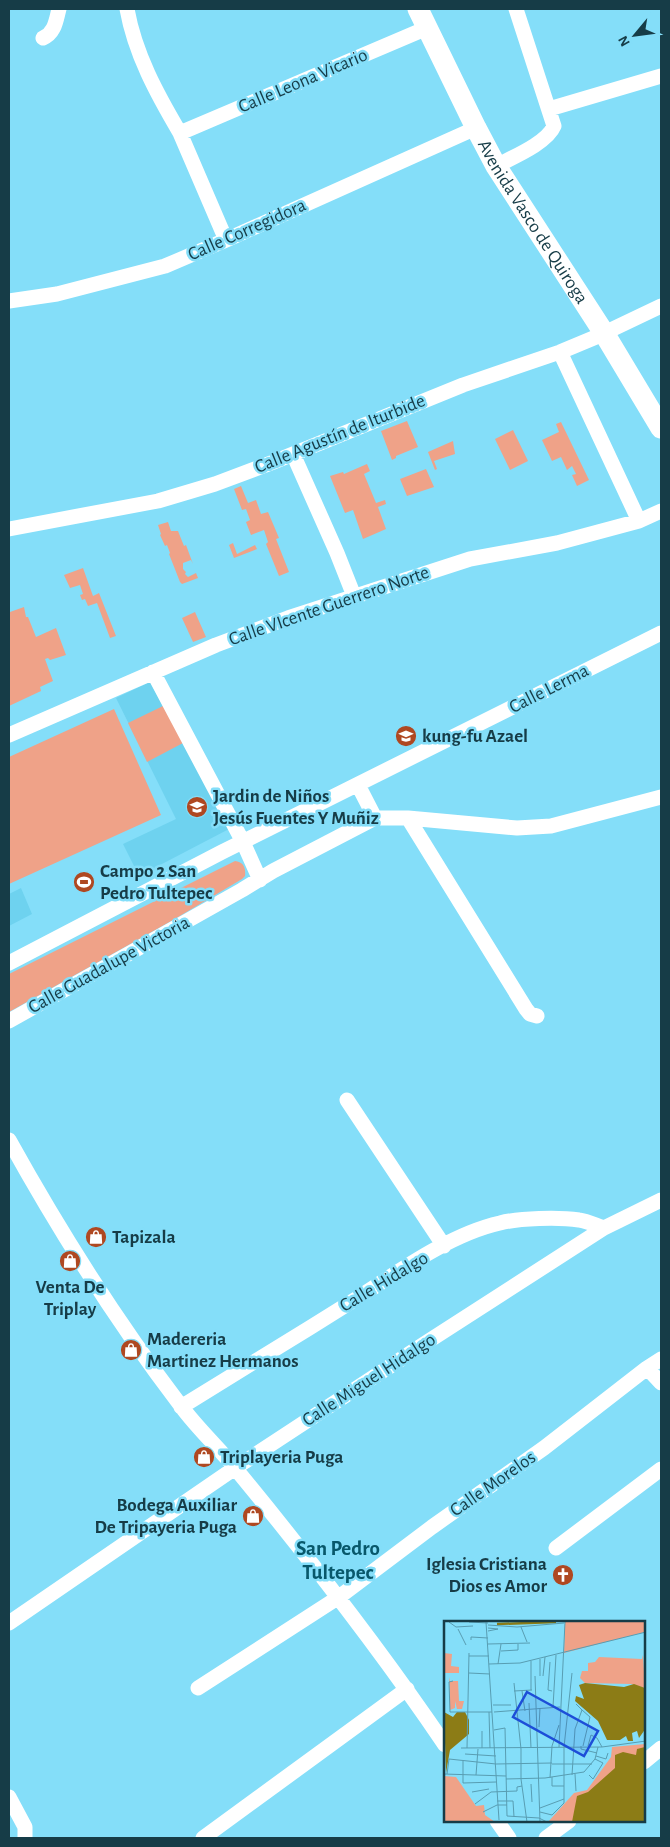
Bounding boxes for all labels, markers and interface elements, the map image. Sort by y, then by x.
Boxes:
north arrow [610,10,660,60]
text: N [616,33,633,48]
street label: Calle Leona Vicario [236,45,370,117]
street label: Avenida Vasco de Quiroga [474,136,592,307]
street label: Calle Corregidora [185,195,309,265]
street label: Calle Agustín de Iturbide [252,391,428,477]
street label: Calle VIcente Guerrero Norte [226,563,432,649]
street label: Calle Lerma [506,661,592,717]
school or university icon: kung-fu Azael [394,724,418,748]
place label: kung-fu Azael [422,727,528,746]
place label: Jardin de Niños Jesús Fuentes Y Muñiz [213,787,379,828]
school or university icon: Jardin de Niños Jesús Fuentes Y Muñiz [185,795,209,819]
place label: Campo 2 San Pedro Tultepec [100,862,213,903]
sports icon: Campo 2 San Pedro Tultepec [72,870,96,894]
street label: Calle Guadalupe Victoria [25,913,193,1017]
shop icon: Tapizala [84,1225,108,1249]
place label: Tapizala [112,1228,176,1247]
street label: Calle Hidalgo [336,1248,432,1316]
shop icon: Venta De Triplay [58,1249,82,1273]
place label: Venta De Triplay [35,1278,105,1319]
place label: Madereria Martinez Hermanos [147,1330,299,1371]
street label: Calle Miguel Hidalgo [299,1330,439,1430]
shop icon: Madereria Martinez Hermanos [119,1338,143,1362]
shop icon: Triplayeria Puga [192,1445,216,1469]
place label: Triplayeria Puga [220,1448,343,1467]
street label: Calle Morelos [447,1448,539,1520]
place label: Bodega Auxiliar De Tripayeria Puga [94,1496,237,1537]
shop icon: Bodega Auxiliar De Tripayeria Puga [241,1504,265,1528]
district label: San Pedro Tultepec [296,1538,380,1583]
place label: Iglesia Cristiana Dios es Amor [426,1555,547,1596]
church icon: Iglesia Cristiana Dios es Amor [551,1563,575,1587]
inset map [444,1621,645,1822]

